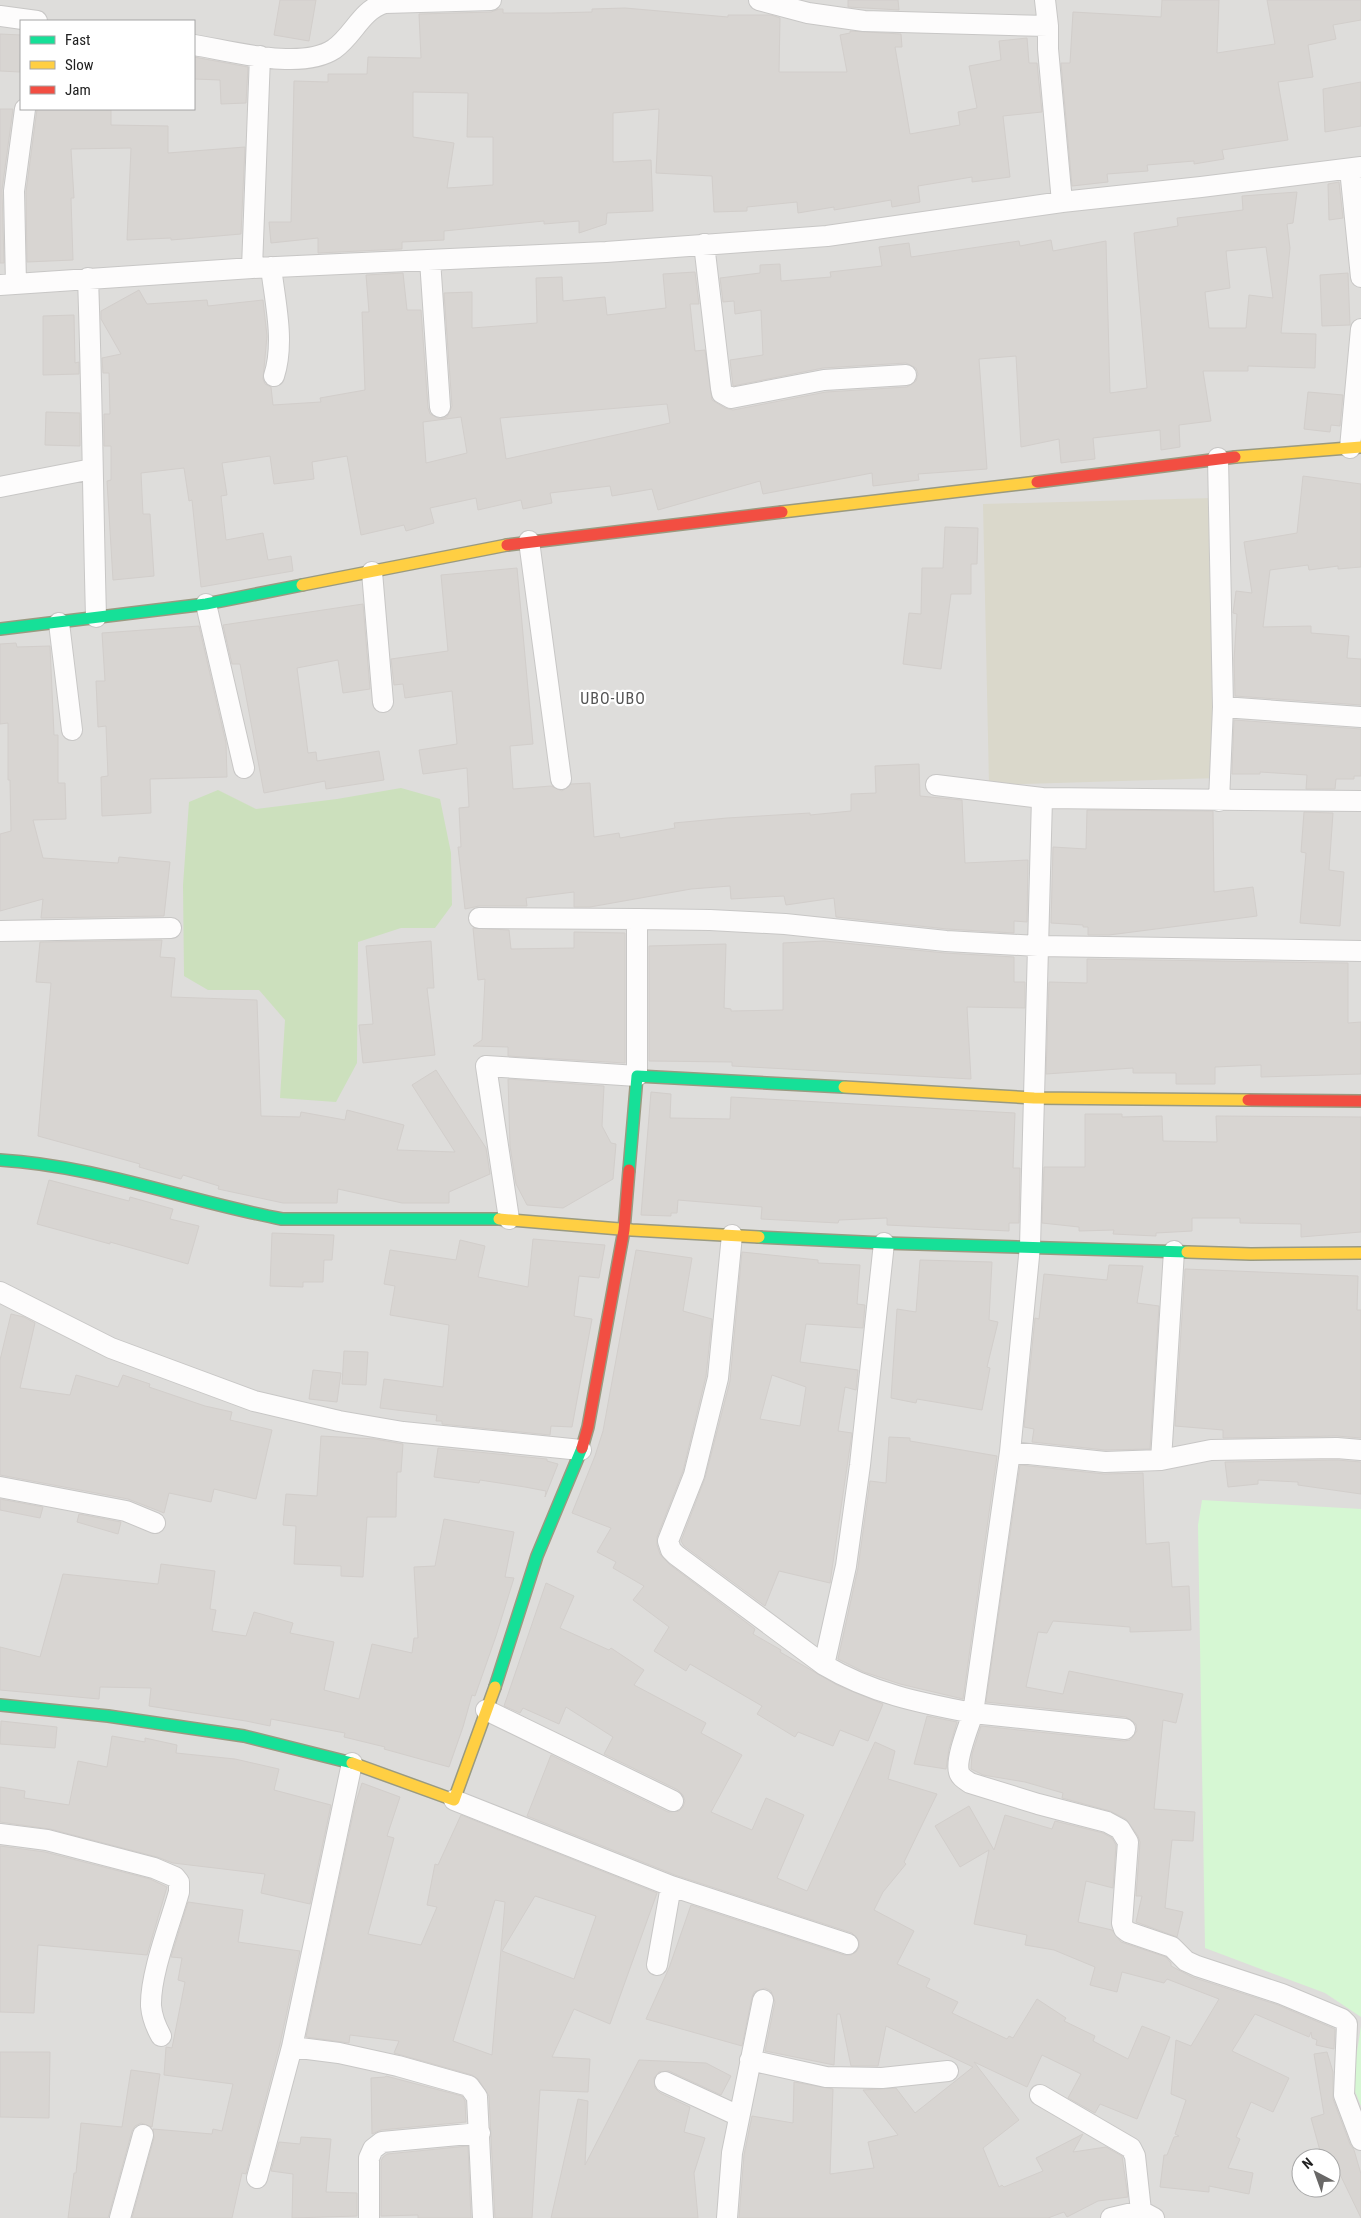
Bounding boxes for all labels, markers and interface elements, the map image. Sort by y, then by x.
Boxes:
legend [20,20,195,110]
text: Fast [65,31,90,49]
text: Slow [65,56,94,74]
text: Jam [65,81,91,99]
district label: UBO-UBO [580,689,646,708]
north arrow [1291,2148,1341,2198]
text: N [1299,2154,1316,2172]

